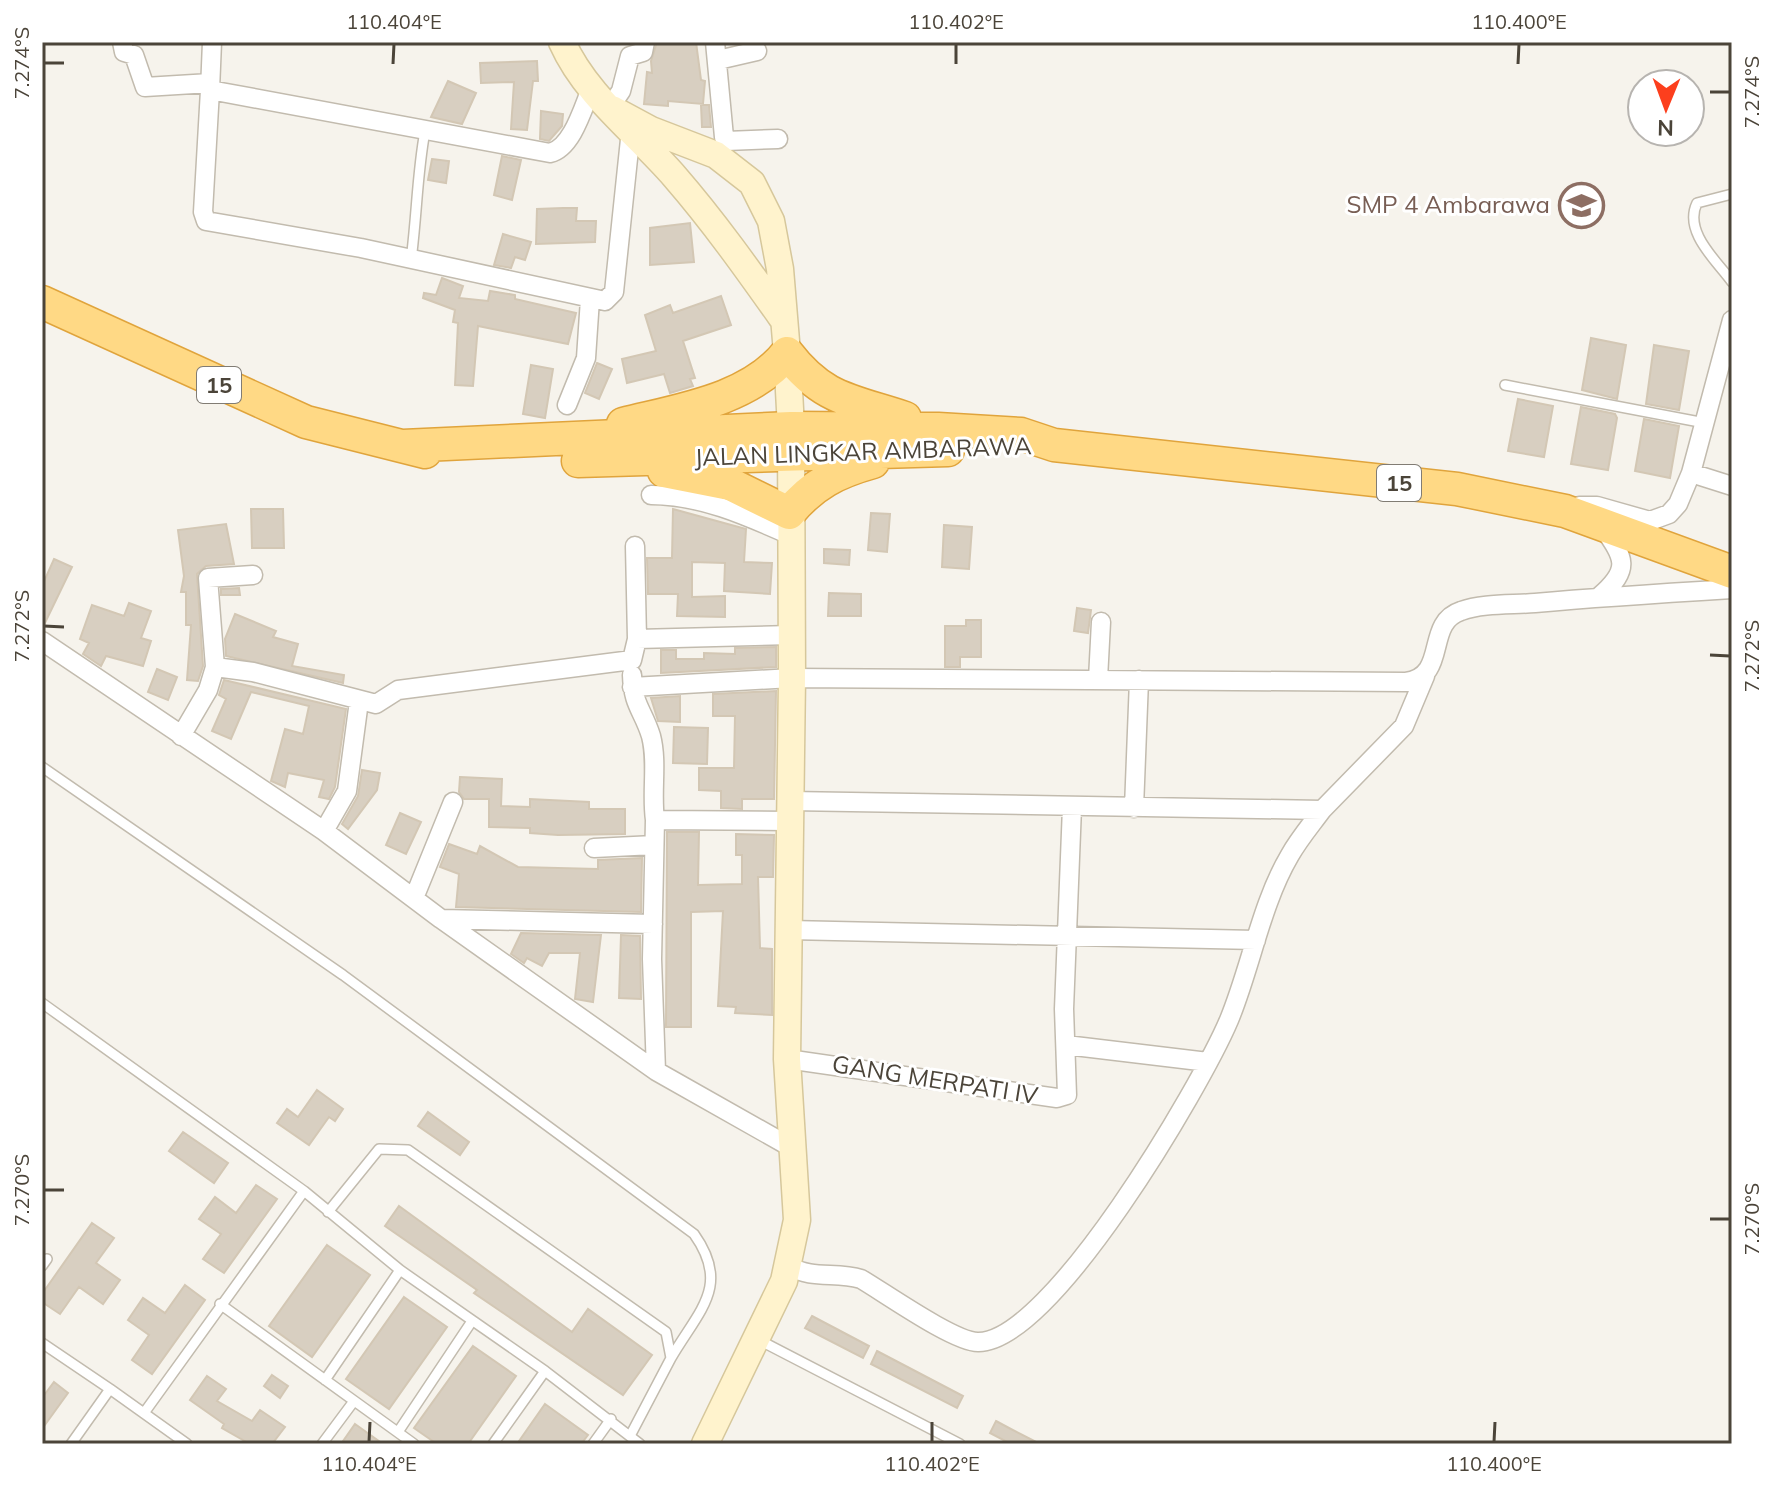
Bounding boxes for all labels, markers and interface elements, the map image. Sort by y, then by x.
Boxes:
text: 110.404°E [346,9,442,34]
text: 110.402°E [908,9,1004,34]
text: 110.400°E [1471,9,1567,34]
text: 7.274°S [9,27,34,99]
text: 7.274°S [1739,56,1764,128]
north arrow [1626,68,1706,148]
text: N [1657,114,1674,142]
school or university icon: SMP 4 Ambarawa [1557,181,1605,229]
place label: SMP 4 Ambarawa [1347,189,1550,219]
road number: 15 [197,367,241,403]
street label: JALAN LINGKAR AMBARAWA [694,430,1032,472]
road number: 15 [1377,465,1421,501]
text: 7.272°S [9,590,34,662]
text: 7.272°S [1739,620,1764,692]
street label: GANG MERPATI IV [830,1048,1040,1110]
text: 7.270°S [9,1154,34,1226]
text: 7.270°S [1739,1183,1764,1255]
text: 110.404°E [321,1451,417,1476]
text: 110.402°E [884,1451,980,1476]
text: 110.400°E [1446,1451,1542,1476]

